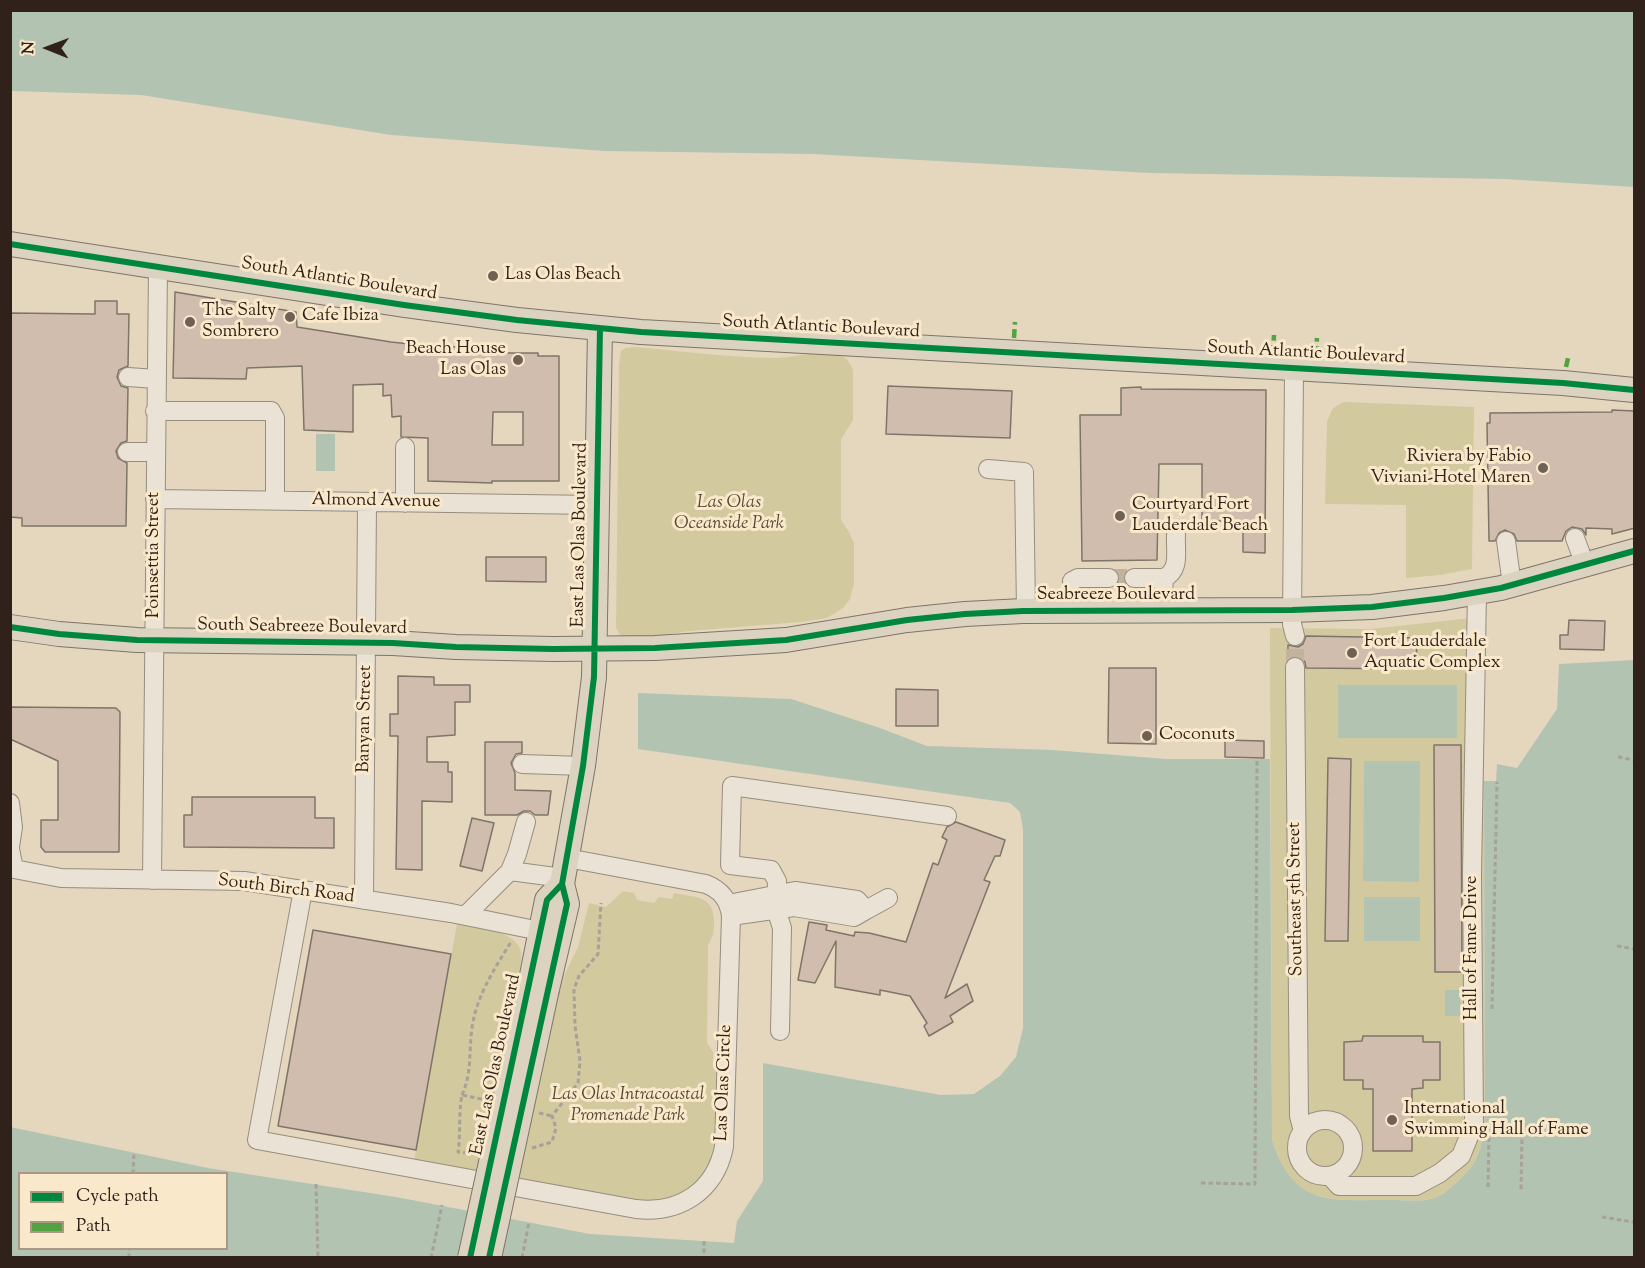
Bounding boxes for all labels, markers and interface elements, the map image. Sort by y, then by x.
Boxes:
north arrow [18,18,78,78]
text: N [18,41,41,54]
street label: South Atlantic Boulevard [240,254,438,306]
place label: Las Olas Beach [505,265,621,287]
marker: Las Olas Beach [486,269,500,283]
place label: The Salty Sombrero [202,301,279,344]
place label: Cafe Ibiza [302,306,379,328]
marker: Cafe Ibiza [283,310,297,324]
street label: South Atlantic Boulevard [722,312,920,344]
marker: The Salty Sombrero [183,315,197,329]
street label: South Atlantic Boulevard [1207,338,1405,370]
place label: Beach House Las Olas [406,339,506,382]
marker: Beach House Las Olas [511,353,525,367]
street label: East Las Olas Boulevard [569,442,593,628]
place label: Riviera by Fabio Viviani-Hotel Maren [1370,447,1531,490]
marker: Riviera by Fabio Viviani-Hotel Maren [1536,461,1550,475]
street label: Almond Avenue [311,490,441,514]
street label: Poinsettia Street [144,492,166,618]
park label: Las Olas Oceanside Park [674,493,784,536]
place label: Courtyard Fort Lauderdale Beach [1132,495,1268,538]
marker: Courtyard Fort Lauderdale Beach [1113,509,1127,523]
street label: Seabreeze Boulevard [1037,585,1195,607]
street label: South Seabreeze Boulevard [197,615,407,641]
place label: Fort Lauderdale Aquatic Complex [1364,632,1501,674]
marker: Fort Lauderdale Aquatic Complex [1345,646,1359,660]
street label: Banyan Street [354,665,378,773]
place label: Coconuts [1159,725,1235,747]
marker: Coconuts [1140,729,1154,743]
street label: Southeast 5th Street [1285,822,1309,976]
street label: South Birch Road [216,871,356,909]
street label: Hall of Fame Drive [1462,876,1484,1020]
street label: East Las Olas Boulevard [467,972,527,1158]
street label: Las Olas Circle [712,1024,738,1142]
park label: Las Olas Intracoastal Promenade Park [551,1085,705,1128]
place label: International Swimming Hall of Fame [1404,1099,1589,1142]
marker: International Swimming Hall of Fame [1385,1113,1399,1127]
legend [18,1172,228,1250]
text: Cycle path [76,1184,159,1210]
text: Path [76,1214,111,1240]

